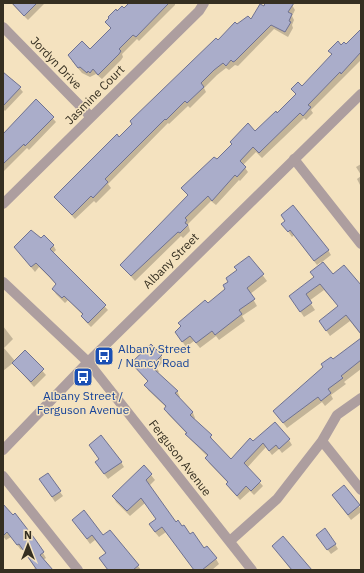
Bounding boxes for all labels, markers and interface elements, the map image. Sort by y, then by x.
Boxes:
street label: Jordyn Drive [27,33,86,92]
street label: Jasmine Court [62,62,127,127]
street label: Albany Street [140,230,202,292]
place label: Albany Street / Nancy Road [118,341,191,370]
bus stop icon: Albany Street / Nancy Road [93,345,115,367]
bus stop icon: Albany Street / Ferguson Avenue [72,366,94,388]
place label: Albany Street / Ferguson Avenue [37,388,130,417]
street label: Ferguson Avenue [146,417,215,499]
north arrow [8,525,48,565]
text: N [24,528,32,542]

